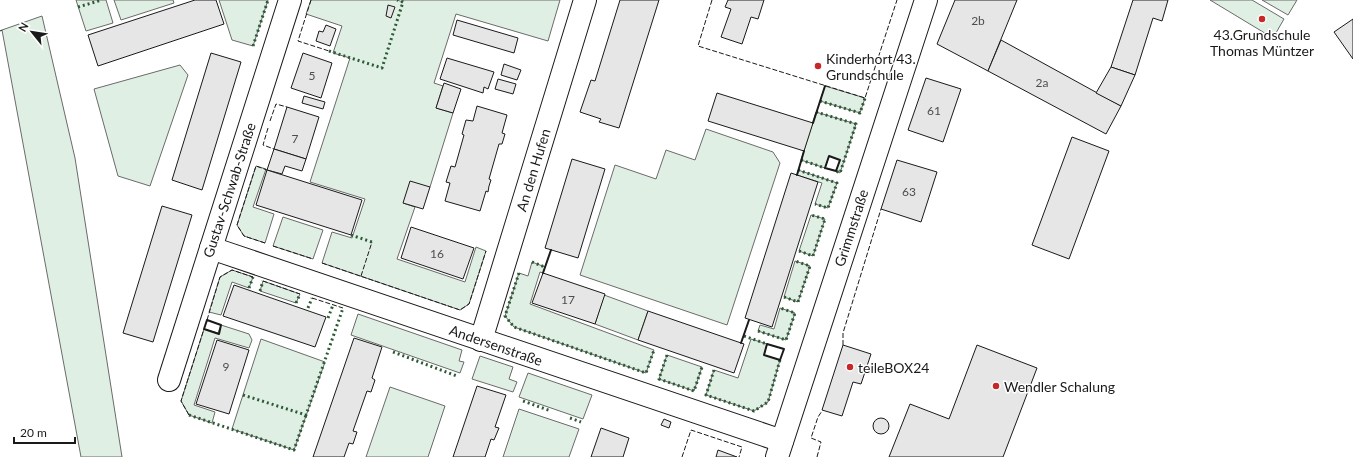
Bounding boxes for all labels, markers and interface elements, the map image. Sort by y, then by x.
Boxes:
north arrow [12,12,52,52]
house number: 2b [971,13,985,28]
marker: 43.Grundschule Thomas Müntzer [1257,14,1267,24]
text: N [15,20,31,34]
place label: 43.Grundschule Thomas Müntzer [1210,26,1314,59]
place label: Kinderhort 43. Grundschule [826,50,916,83]
marker: Kinderhort 43. Grundschule [813,61,823,71]
house number: 5 [309,68,316,83]
house number: 2a [1036,75,1048,90]
house number: 61 [927,103,941,118]
street label: Gustav-Schwab-Straße [199,120,259,260]
street label: An den Hufen [512,127,554,213]
house number: 7 [292,131,299,146]
house number: 63 [902,184,916,199]
street label: Grimmstraße [831,187,871,269]
house number: 16 [430,246,444,261]
house number: 17 [561,292,575,307]
street label: Andersenstraße [447,321,545,369]
house number: 9 [223,359,230,374]
place label: teileBOX24 [858,359,929,376]
marker: teileBOX24 [845,362,855,372]
place label: Wendler Schalung [1004,378,1115,395]
marker: Wendler Schalung [991,381,1001,391]
scale bar [14,419,75,445]
text: 20 m [20,425,47,440]

